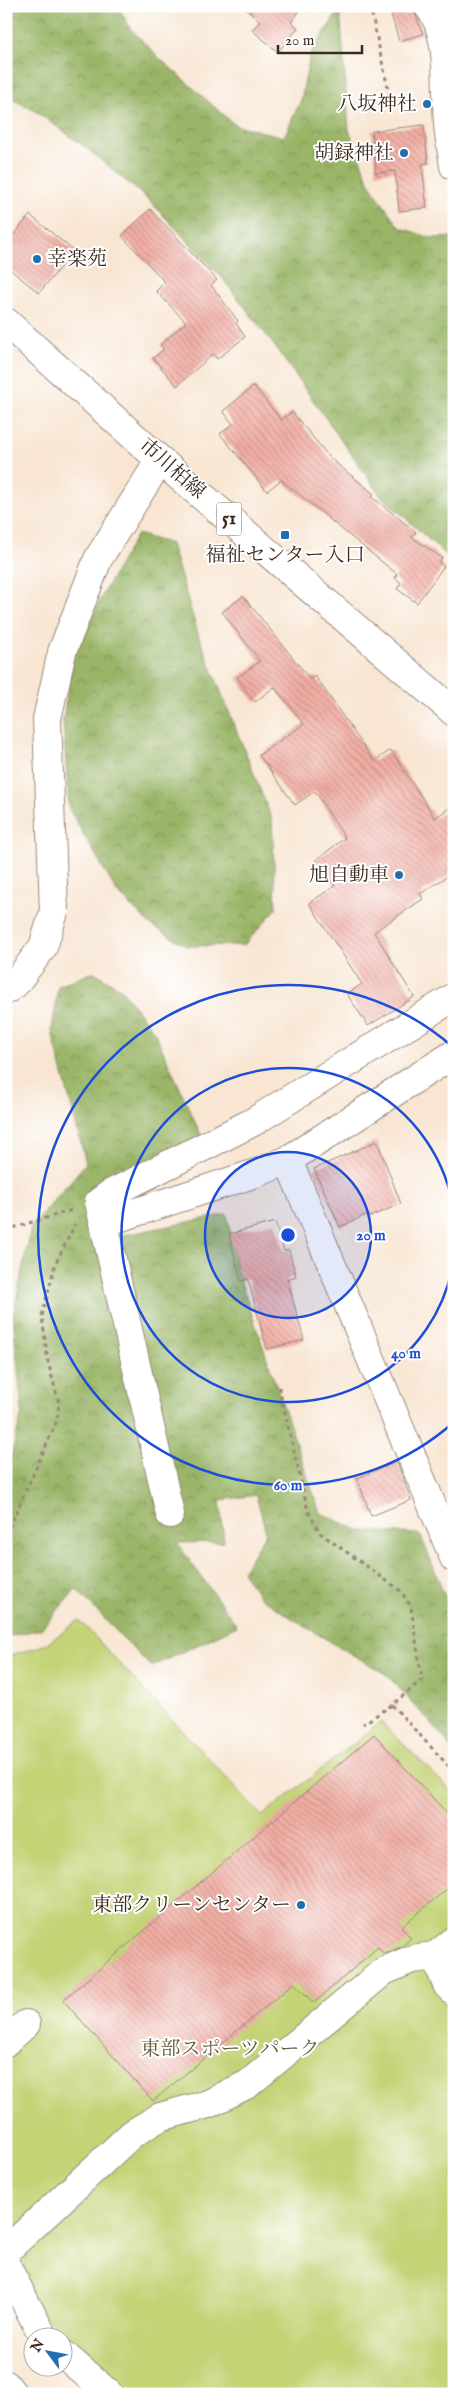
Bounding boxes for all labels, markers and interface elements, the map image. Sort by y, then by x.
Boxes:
scale bar [278,22,361,54]
text: 20 m [285,31,315,50]
place label: 八坂神社 [337,92,417,117]
marker: 八坂神社 [421,98,433,110]
place label: 胡録神社 [314,141,394,166]
marker: 胡録神社 [398,147,410,159]
place label: 幸楽苑 [47,247,107,272]
marker: 幸楽苑 [31,253,43,265]
street label: 市川柏線 [134,433,210,505]
road number: 51 [216,502,242,536]
marker: 福祉センター入口 [279,529,291,541]
place label: 福祉センター入口 [205,543,365,568]
place label: 旭自動車 [309,863,389,888]
marker: 旭自動車 [393,869,405,881]
centre of rings [279,1226,297,1244]
text: 20 m [356,1226,386,1245]
text: 40 m [391,1344,421,1363]
text: 60 m [274,1476,303,1495]
place label: 東部クリーンセンター [92,1893,291,1918]
marker: 東部クリーンセンター [295,1899,307,1911]
park label: 東部スポーツパーク [141,2037,319,2062]
north arrow [22,2328,72,2378]
text: N [26,2336,49,2356]

